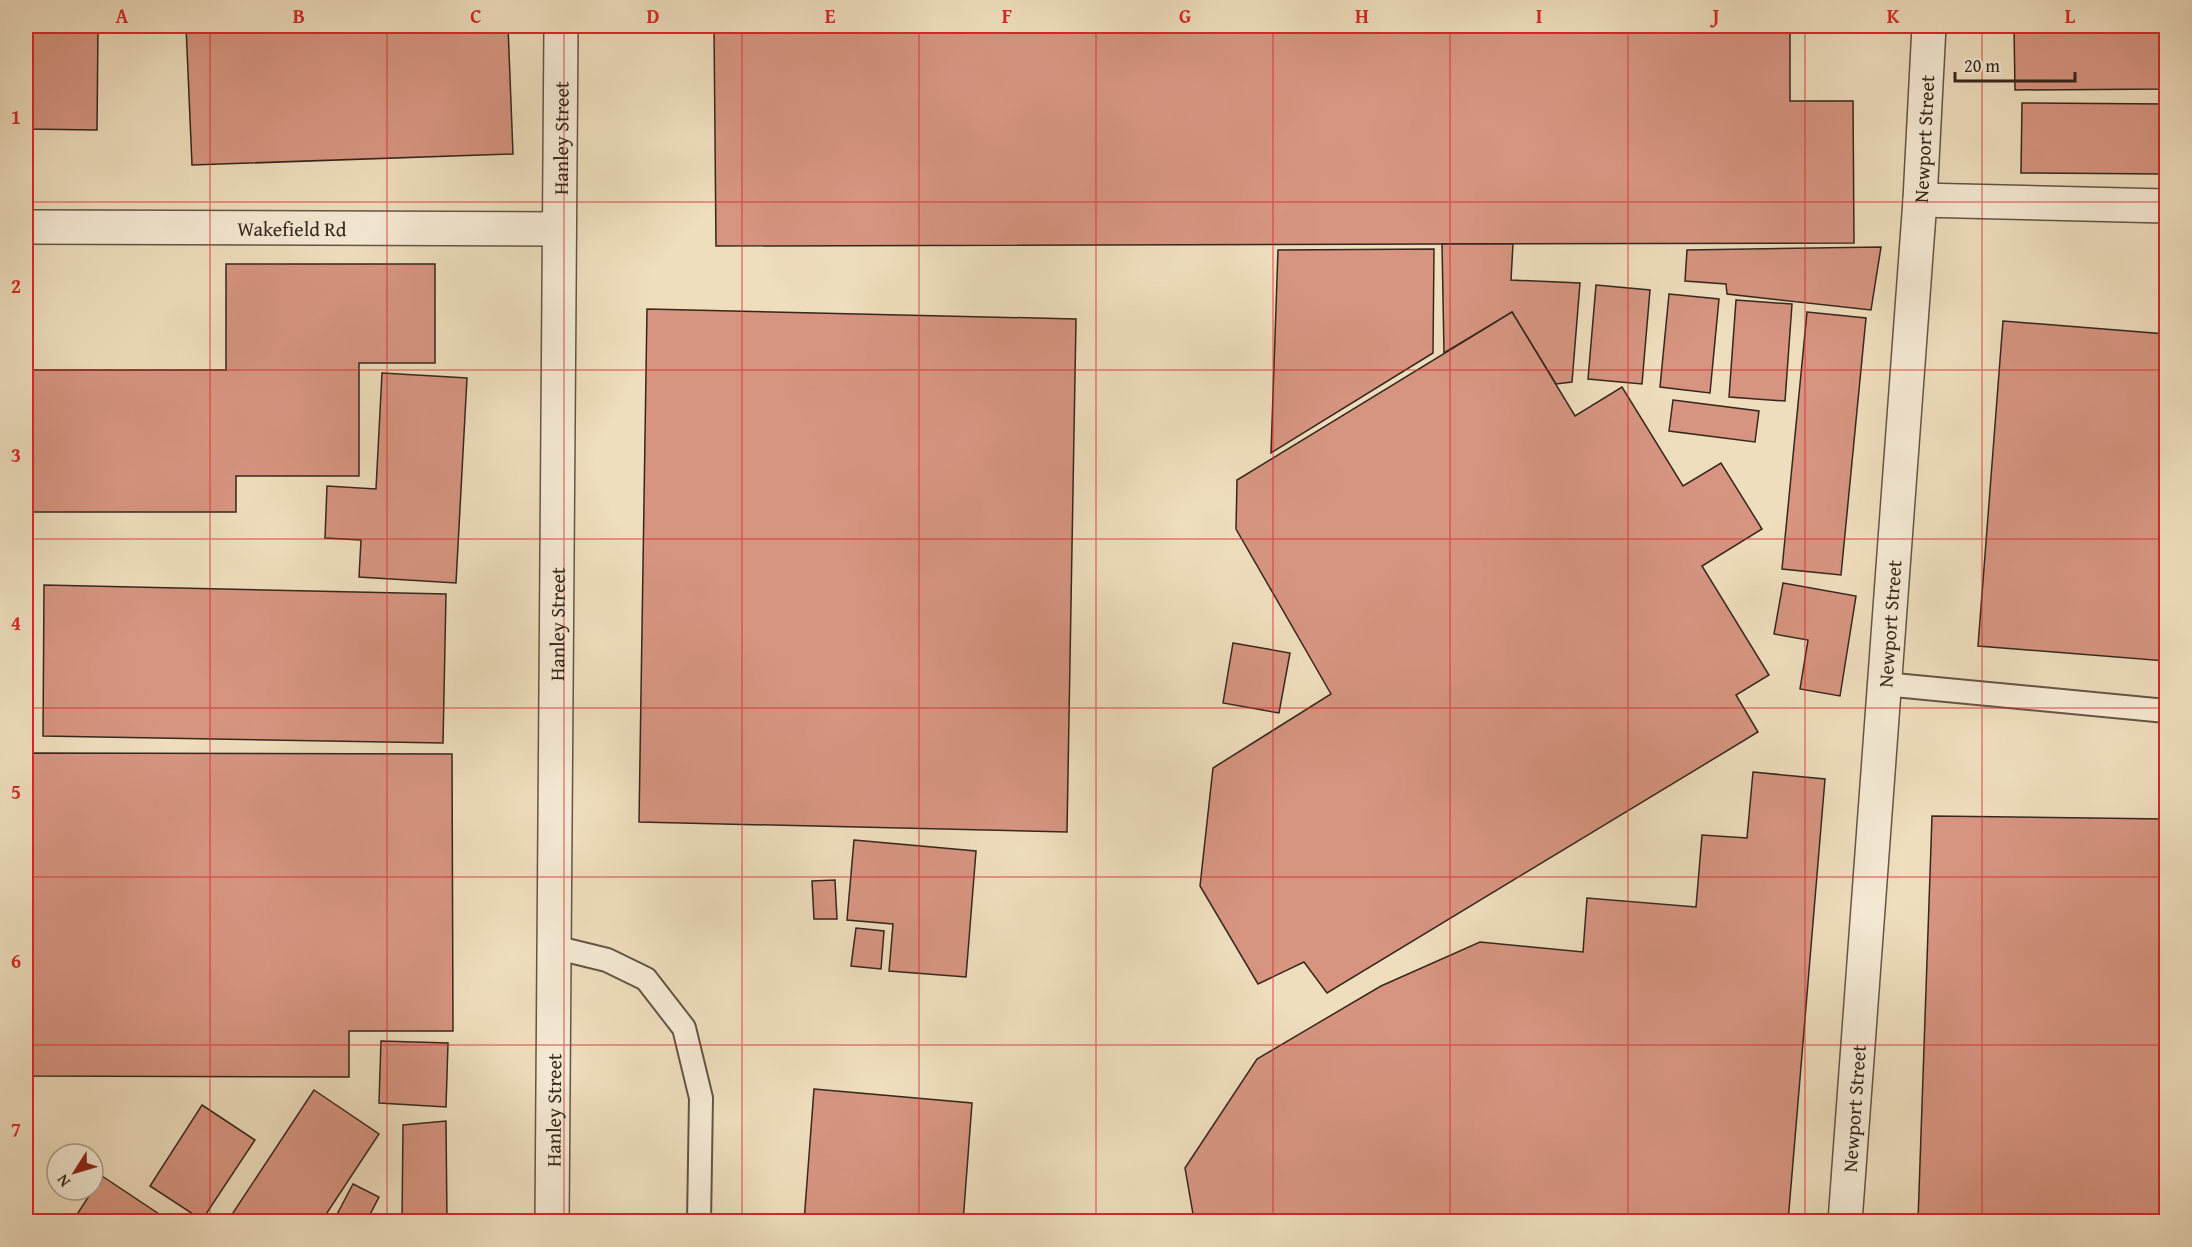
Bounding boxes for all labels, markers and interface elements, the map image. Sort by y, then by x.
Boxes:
text: A [116,1,129,30]
text: B [293,1,305,30]
text: C [470,1,482,30]
text: D [646,1,660,30]
text: E [825,1,836,30]
text: F [1002,1,1012,30]
text: G [1179,1,1191,30]
text: H [1355,1,1369,30]
text: I [1536,1,1542,30]
text: J [1710,1,1720,30]
text: K [1887,1,1900,30]
text: L [2065,1,2076,30]
scale bar [1955,45,2075,83]
text: 20 m [1964,52,2000,79]
street label: Newport Street [1905,74,1941,204]
street label: Hanley Street [545,81,575,195]
text: 1 [11,102,21,131]
street label: Wakefield Rd [237,213,347,243]
text: 2 [11,271,21,300]
text: 3 [11,440,21,469]
street label: Newport Street [1870,559,1908,689]
street label: Hanley Street [542,567,571,681]
text: 4 [11,608,21,637]
text: 5 [11,777,21,806]
text: 6 [11,946,21,975]
street label: Newport Street [1834,1043,1872,1173]
street label: Hanley Street [538,1053,568,1167]
text: 7 [11,1114,21,1143]
north arrow [45,1142,105,1202]
text: N [50,1169,76,1193]

